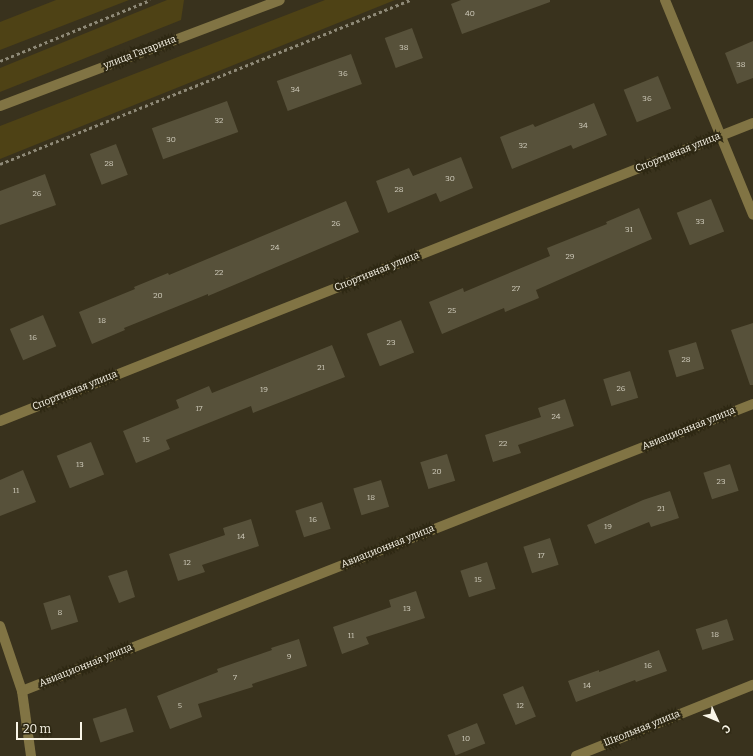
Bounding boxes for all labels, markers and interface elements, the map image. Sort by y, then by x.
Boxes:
house number: 40 [465,9,475,19]
street label: улица Гагарина [102,34,178,72]
house number: 38 [399,43,409,53]
house number: 38 [736,60,746,70]
house number: 36 [338,69,348,79]
house number: 34 [290,85,300,95]
house number: 36 [642,94,652,104]
house number: 32 [215,116,223,126]
house number: 34 [578,121,588,131]
street label: Спортивная улица [634,130,722,176]
house number: 30 [166,135,176,145]
house number: 32 [519,141,527,151]
house number: 28 [104,159,114,169]
house number: 30 [445,174,455,184]
house number: 28 [394,185,404,195]
house number: 26 [32,189,42,199]
house number: 33 [696,217,704,227]
house number: 26 [331,219,341,229]
house number: 31 [625,225,633,235]
house number: 24 [270,243,280,253]
street label: Спортивная улица [333,249,421,295]
house number: 29 [565,252,575,262]
house number: 22 [215,268,223,278]
house number: 27 [512,284,520,294]
house number: 20 [153,291,163,301]
house number: 25 [448,306,456,316]
house number: 18 [98,316,106,326]
house number: 16 [29,333,37,343]
house number: 23 [387,338,395,348]
house number: 28 [681,355,691,365]
house number: 21 [317,363,325,373]
street label: Спортивная улица [31,368,119,414]
house number: 26 [616,384,626,394]
house number: 19 [260,385,268,395]
house number: 17 [195,404,203,414]
street label: Авиационная улица [641,405,737,453]
house number: 24 [551,412,561,422]
house number: 15 [142,435,150,445]
house number: 22 [499,439,507,449]
house number: 13 [76,460,84,470]
house number: 20 [432,467,442,477]
house number: 23 [717,477,725,487]
house number: 11 [13,486,19,496]
house number: 18 [367,493,375,503]
house number: 21 [657,504,665,514]
house number: 16 [309,515,317,525]
house number: 19 [604,522,612,532]
street label: Авиационная улица [340,523,436,571]
house number: 14 [237,532,245,542]
house number: 17 [537,551,545,561]
house number: 12 [183,558,191,568]
house number: 15 [474,575,482,585]
house number: 13 [403,604,411,614]
house number: 8 [58,608,62,618]
house number: 18 [711,630,719,640]
house number: 11 [348,631,354,641]
street label: Авиационная улица [38,642,134,690]
house number: 9 [287,652,291,662]
house number: 16 [644,661,652,671]
house number: 7 [233,673,237,683]
house number: 14 [583,681,591,691]
north arrow [697,700,737,740]
house number: 5 [178,701,182,711]
house number: 12 [516,701,524,711]
street label: Школьная улица [602,708,682,750]
scale bar [18,714,84,740]
text: 20 m [23,722,51,736]
text: С [719,722,733,736]
house number: 10 [462,734,470,744]

